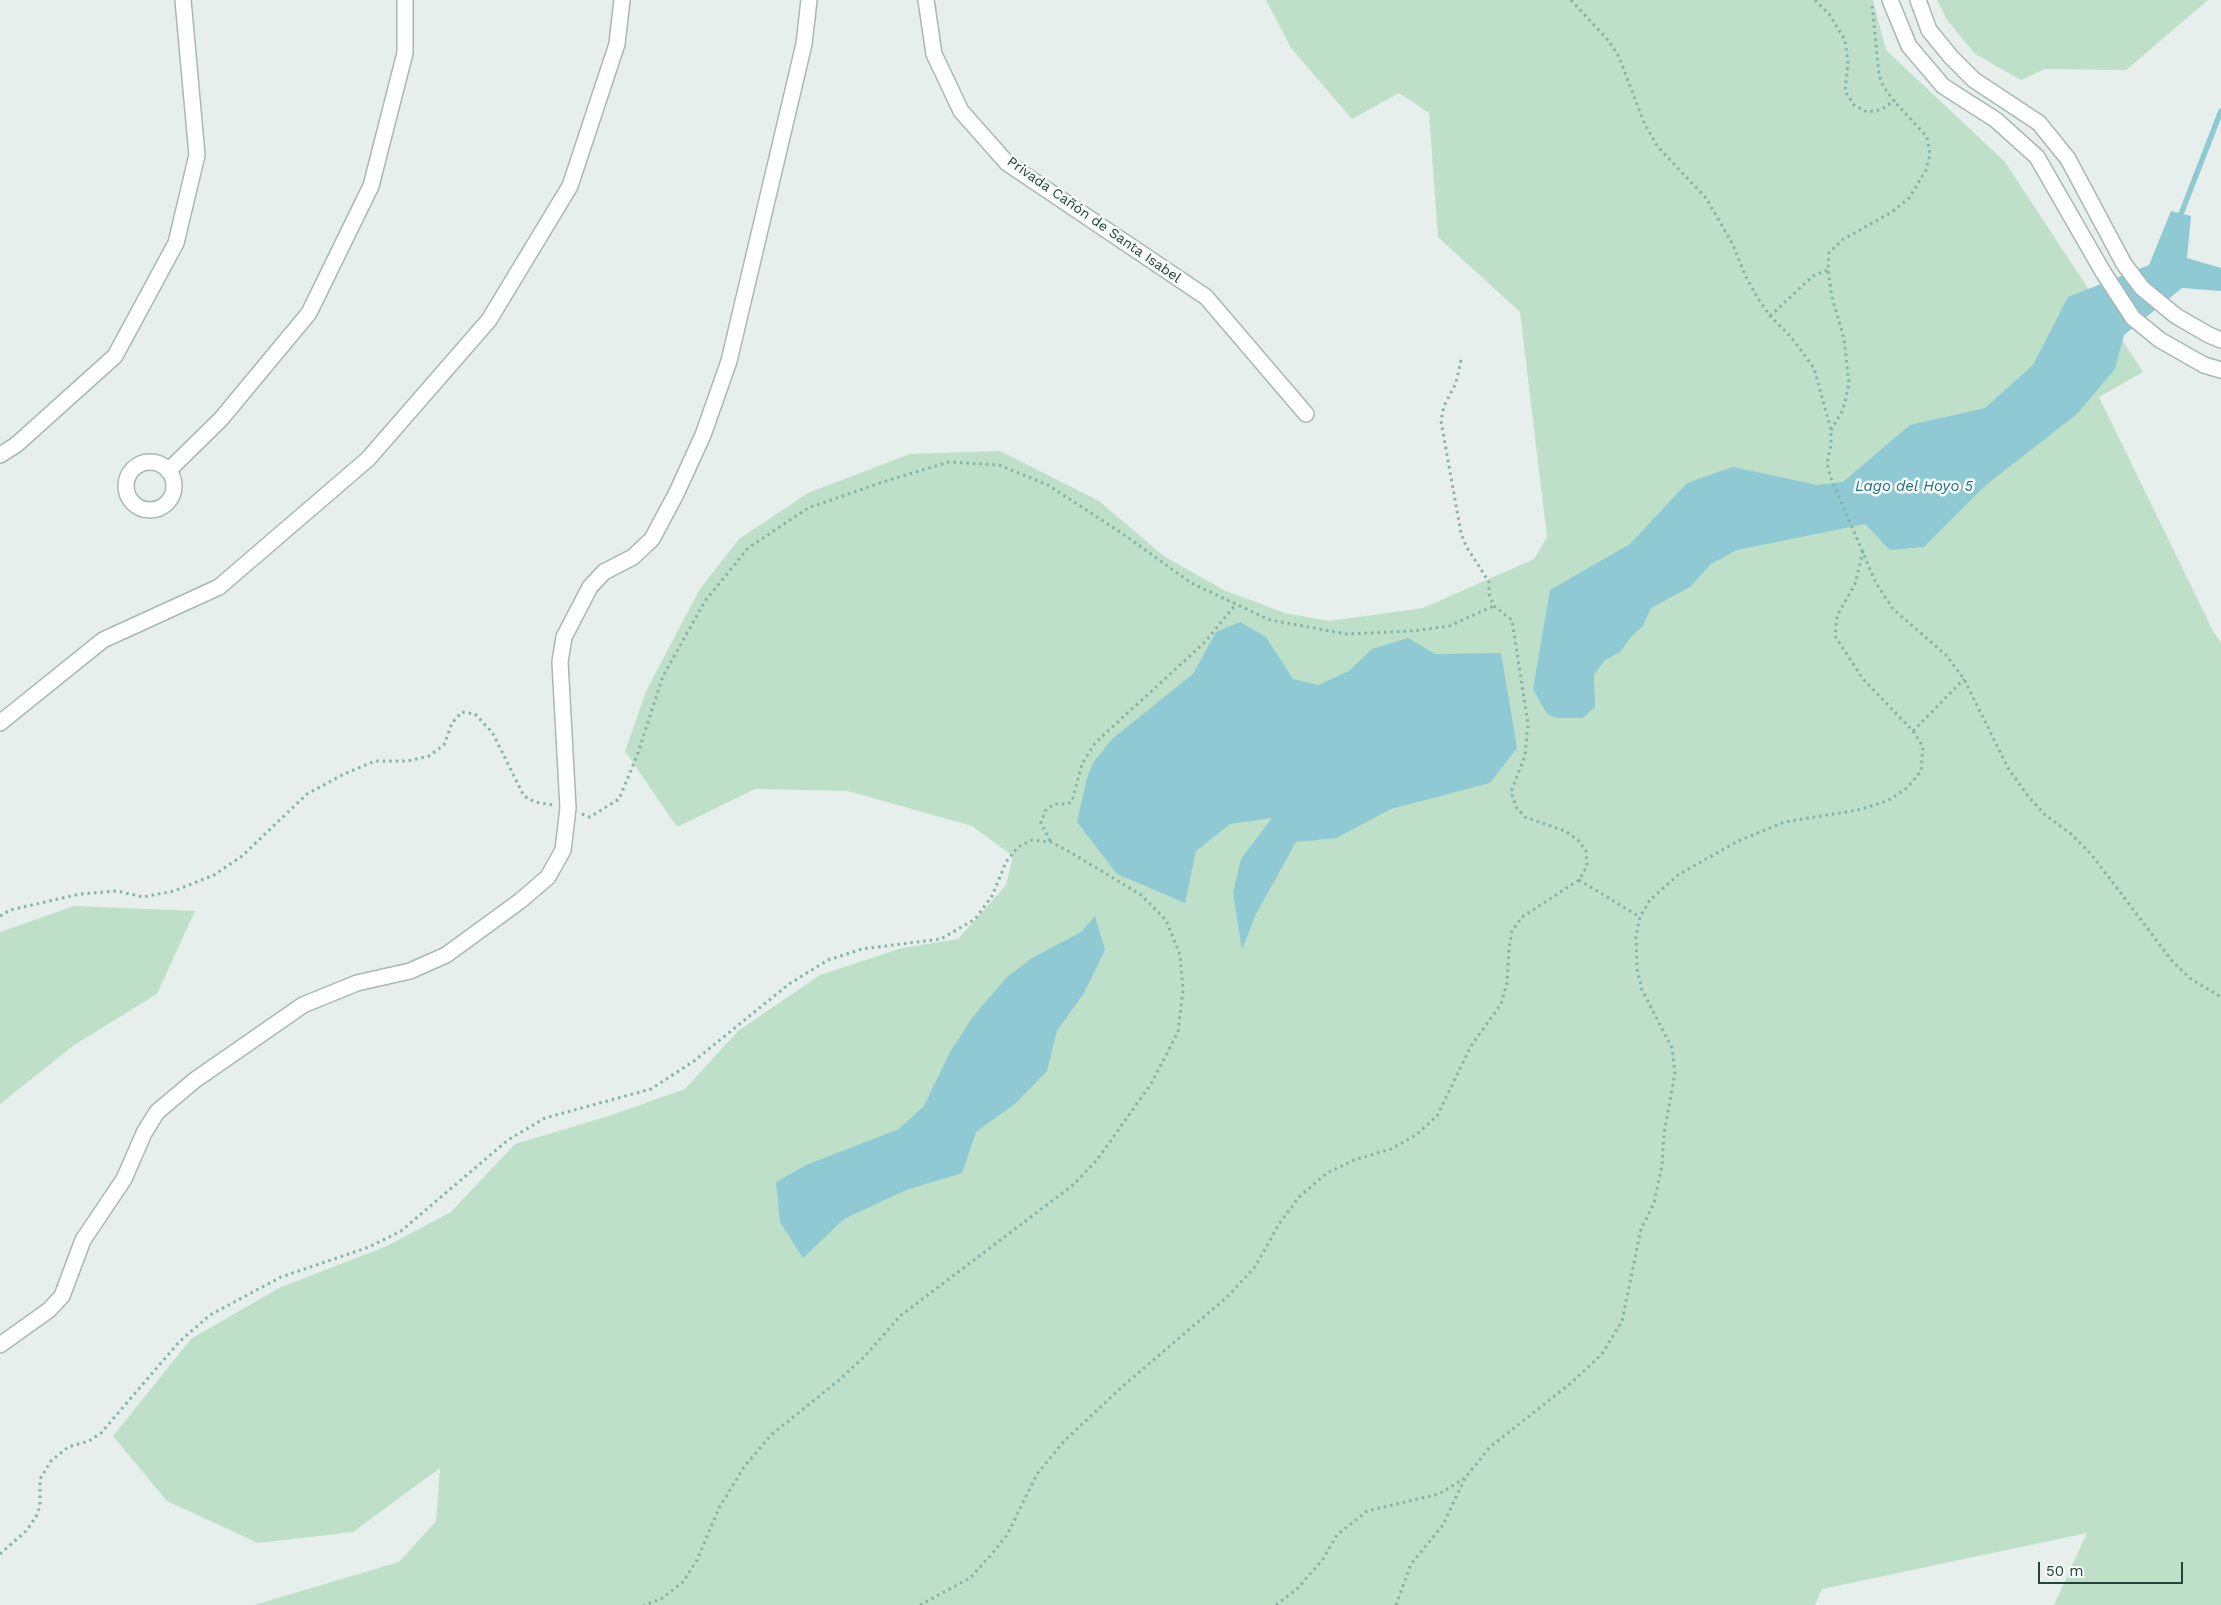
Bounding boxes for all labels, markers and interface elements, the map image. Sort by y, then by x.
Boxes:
street label: Privada Cañón de Santa Isabel [1004,153,1184,287]
water label: Lago del Hoyo 5 [1855,478,1973,496]
scale bar [2041,1552,2186,1584]
text: 50 m [2046,1562,2083,1580]

